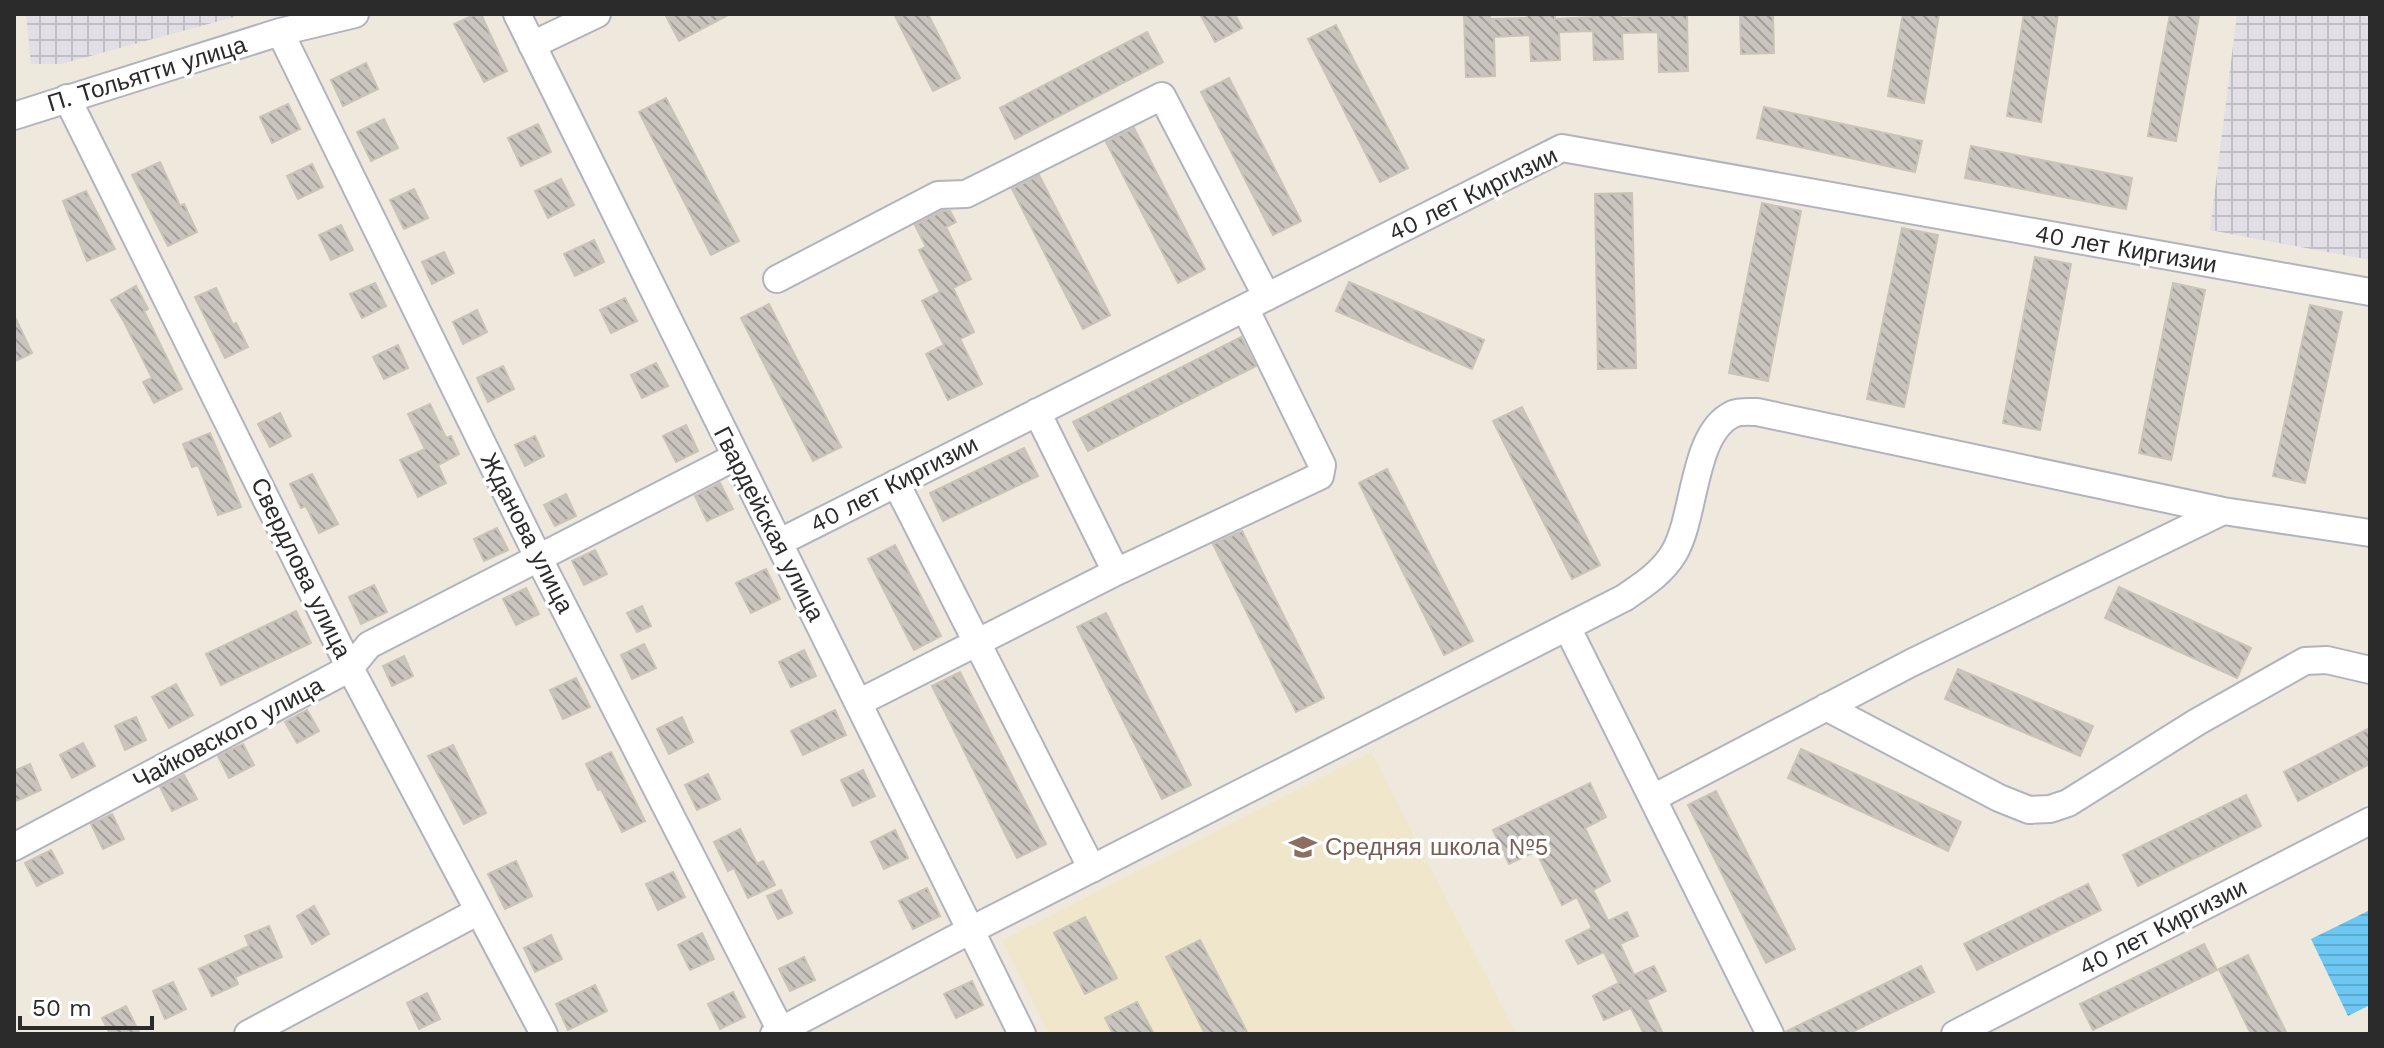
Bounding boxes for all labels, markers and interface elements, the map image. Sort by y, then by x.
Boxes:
street label: П. Тольятти улица [44,30,250,118]
street label: 40 лет Киргизии [1384,141,1562,247]
street label: 40 лет Киргизии [2033,219,2219,279]
street label: Гвардейская улица [708,422,830,627]
street label: 40 лет Киргизии [806,430,982,538]
street label: Жданова улица [475,448,580,618]
street label: Свердлова улица [245,473,357,664]
street label: Чайковского улица [128,671,328,795]
school or university icon: Средняя школа №5 [1288,832,1318,862]
place label: Средняя школа №5 [1325,833,1549,861]
street label: 40 лет Киргизии [2075,873,2251,981]
scale bar [20,980,152,1030]
text: 50 m [32,994,92,1022]

